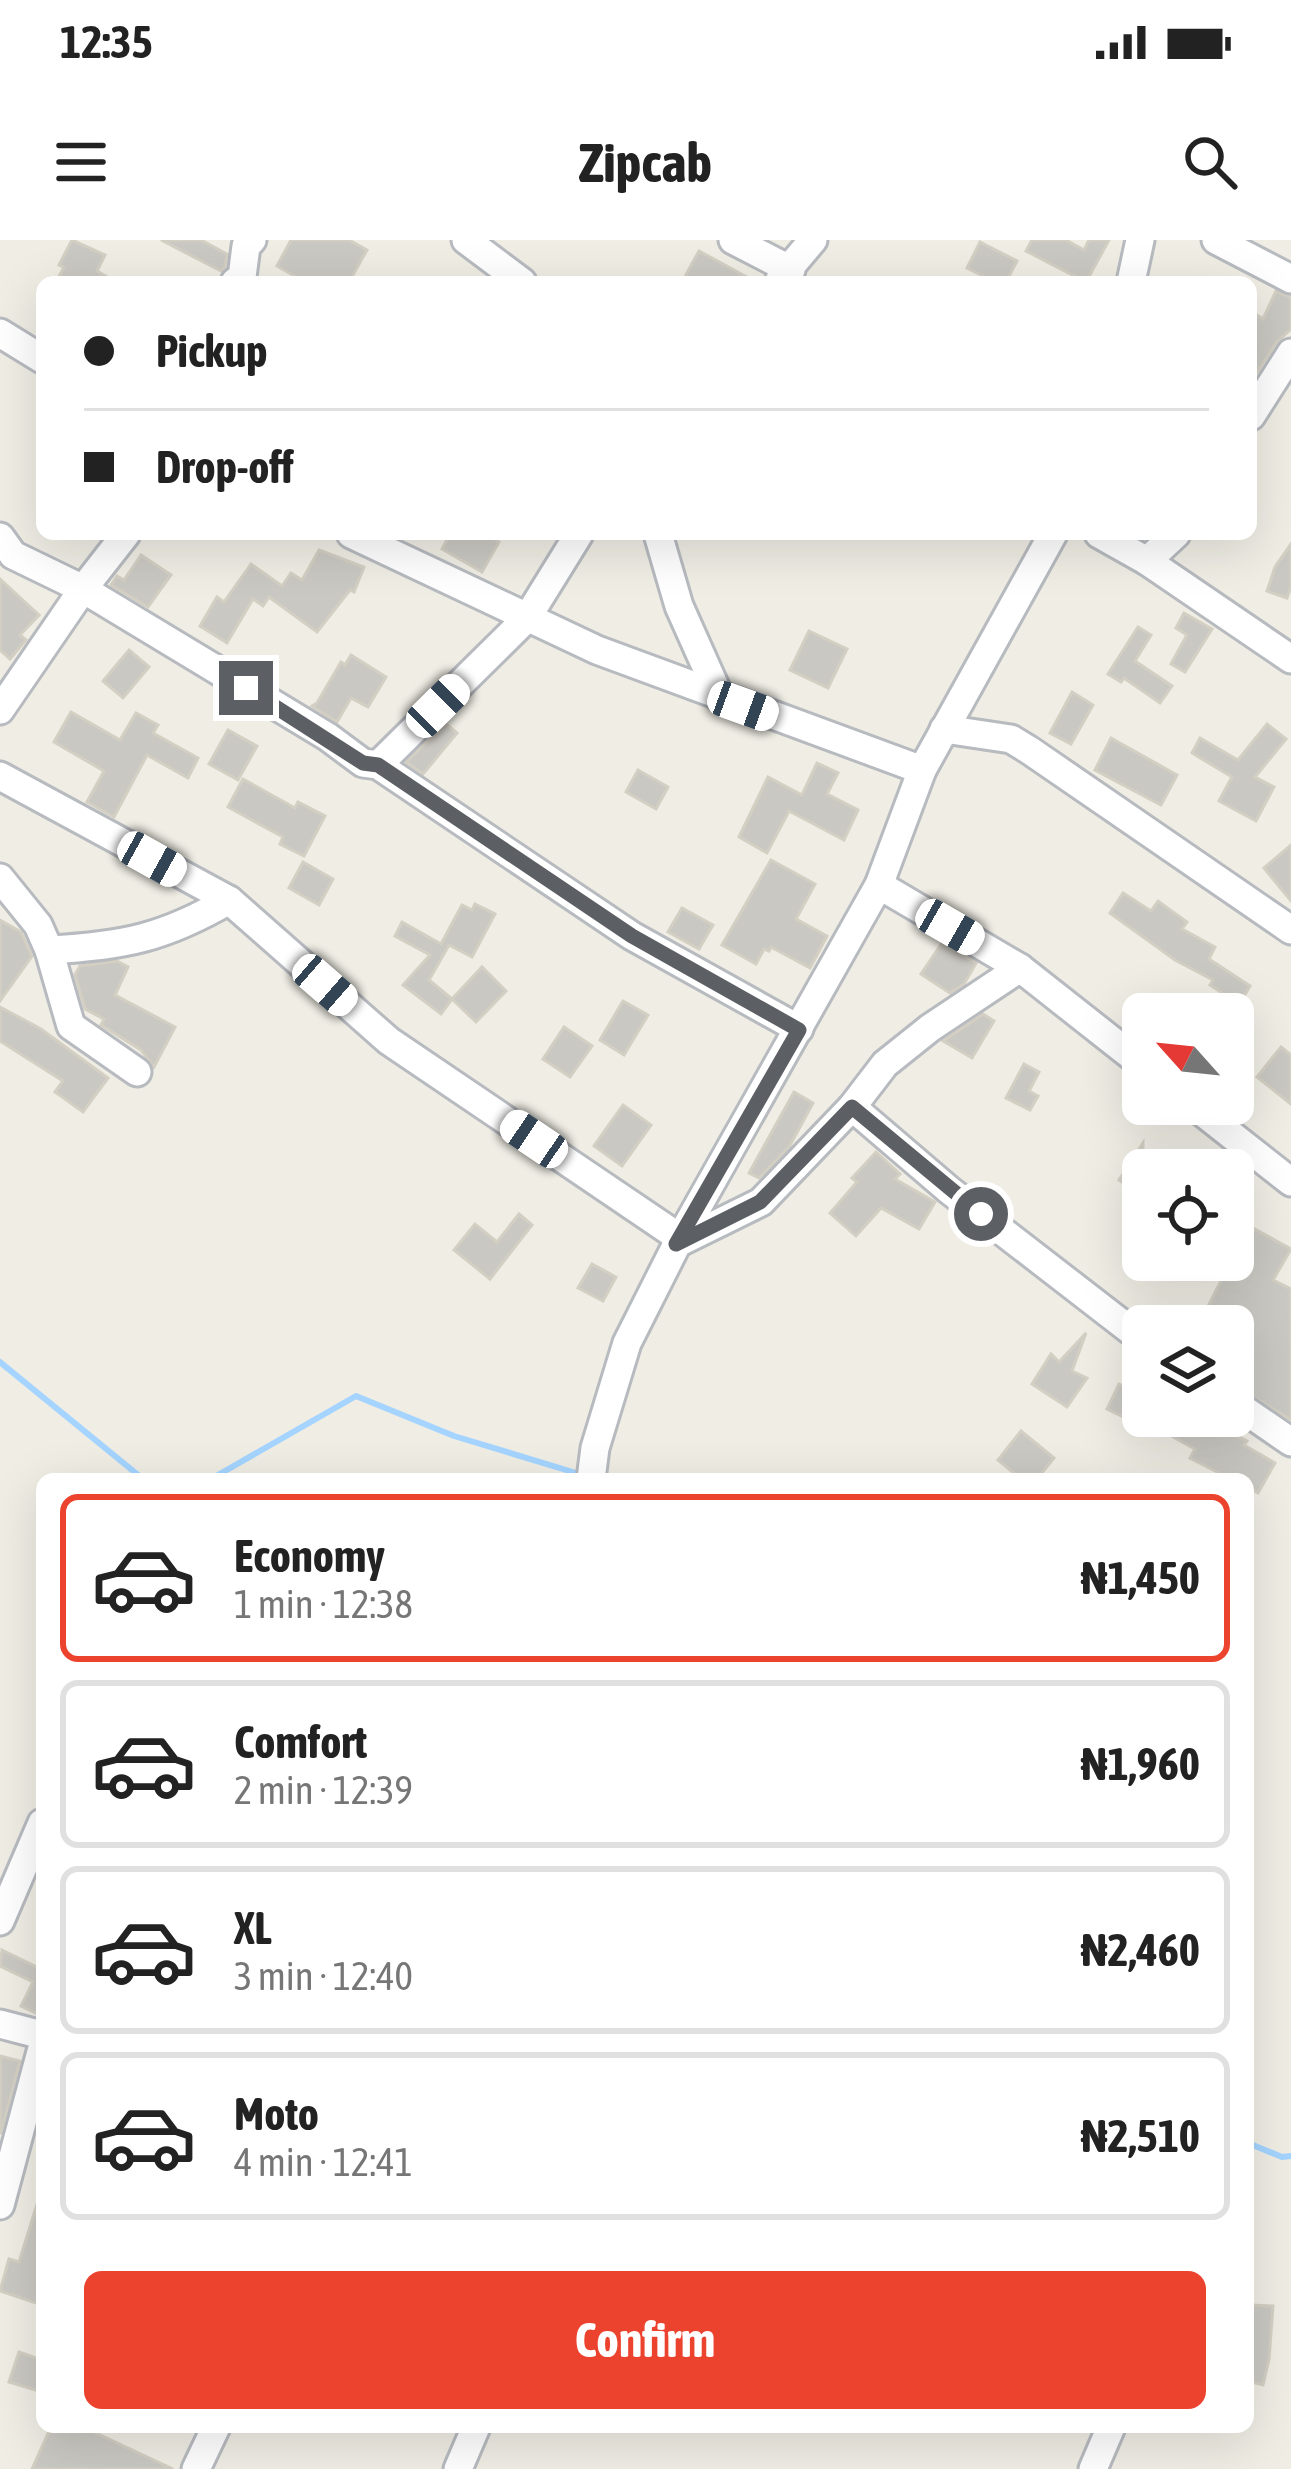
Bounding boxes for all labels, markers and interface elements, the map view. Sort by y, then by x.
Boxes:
text: 12:35 [60,16,153,68]
icon: menu [48,129,114,195]
icon: search [1177,129,1243,195]
text: Zipcab [579,132,712,193]
text: Pickup [156,325,267,377]
text: Drop-off [156,441,294,493]
route end [219,661,273,715]
car [400,668,476,744]
car [703,677,783,735]
car [112,826,192,892]
car [910,893,990,961]
car [286,948,364,1022]
north arrow [1122,993,1254,1125]
map controls [1122,993,1254,1437]
car [494,1104,574,1174]
button: locate [1122,1149,1254,1281]
route start [954,1187,1008,1241]
button: layers [1122,1305,1254,1437]
icon: car [90,1524,198,1632]
text: Economy [234,1530,385,1582]
text: ₦1,450 [1081,1552,1200,1604]
text: 1 min · 12:38 [234,1582,413,1626]
icon: car [90,1710,198,1818]
text: Comfort [234,1716,367,1768]
text: ₦1,960 [1081,1738,1200,1790]
text: 2 min · 12:39 [234,1768,413,1812]
icon: car [90,1896,198,2004]
text: XL [234,1902,272,1954]
text: ₦2,460 [1081,1924,1200,1976]
text: 3 min · 12:40 [234,1954,413,1998]
icon: car [90,2082,198,2190]
text: Moto [234,2088,319,2140]
text: ₦2,510 [1081,2110,1200,2162]
text: 4 min · 12:41 [234,2140,413,2184]
button: Confirm [84,2271,1206,2409]

